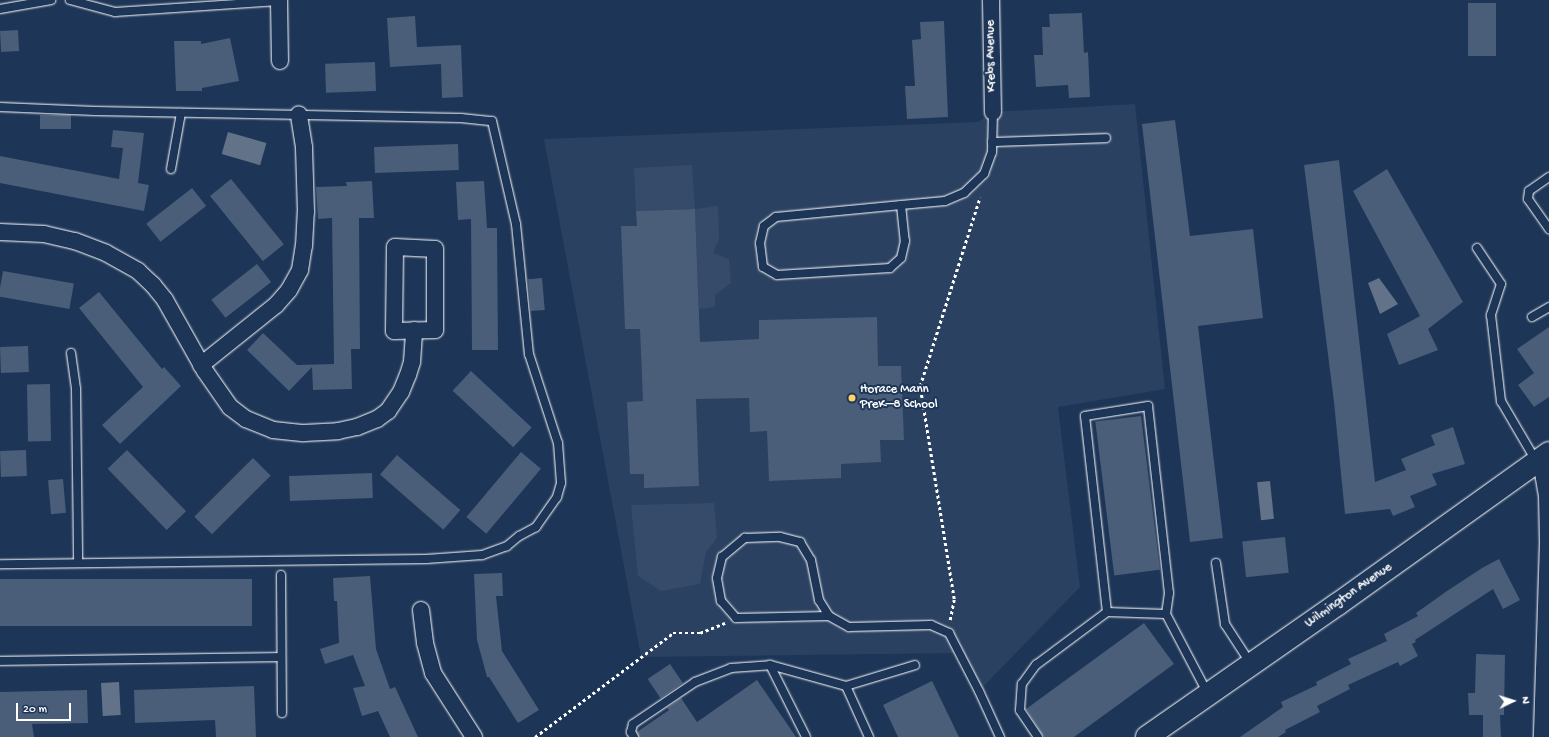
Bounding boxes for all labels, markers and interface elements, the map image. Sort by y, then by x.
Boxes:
street label: Krebs Avenue [984,20,1000,92]
place label: Horace Mann PreK–8 School [860,383,938,414]
marker: Horace Mann PreK–8 School [847,393,857,403]
street label: Wilmington Avenue [1302,560,1396,632]
north arrow [1493,681,1533,721]
scale bar [18,695,73,721]
text: N [1519,696,1531,704]
text: 20 m [23,703,47,717]

